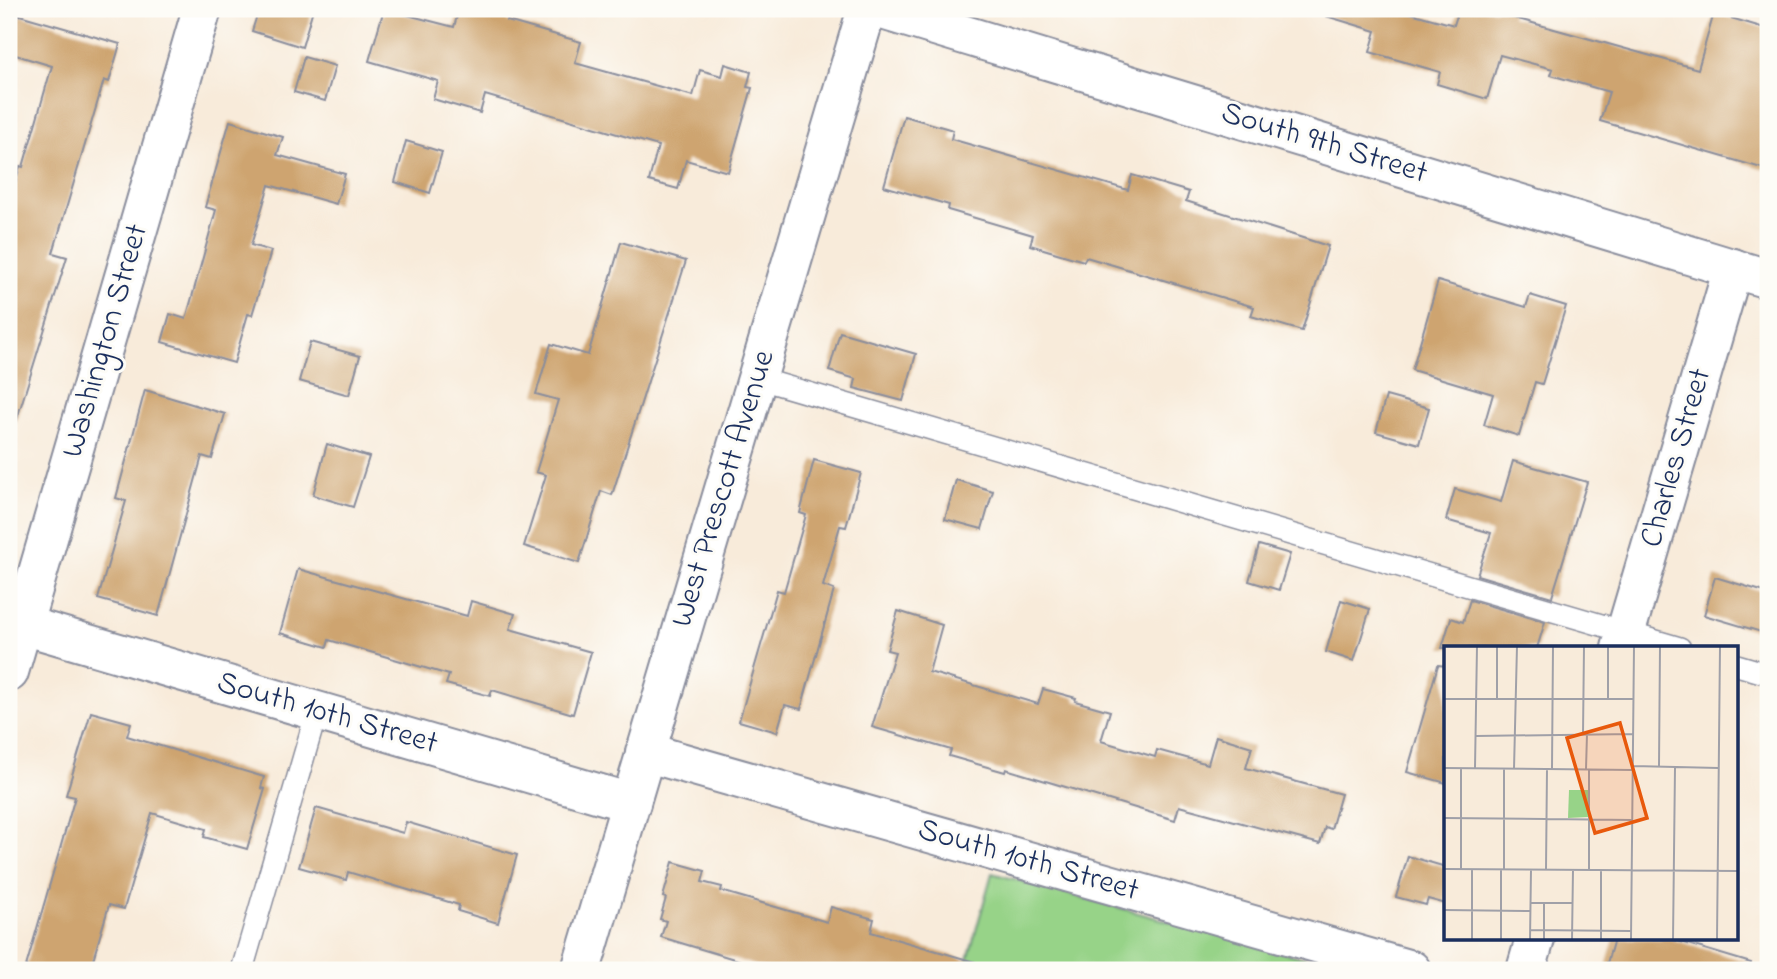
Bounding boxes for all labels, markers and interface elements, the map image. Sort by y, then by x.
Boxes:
street label: South 9th Street [1215,90,1433,198]
street label: Washington Street [50,218,162,463]
street label: West Prescott Avenue [660,344,789,633]
street label: Charles Street [1629,363,1725,553]
inset map [1444,646,1738,940]
street label: South 10th Street [211,660,443,768]
street label: South 10th Street [912,807,1144,915]

